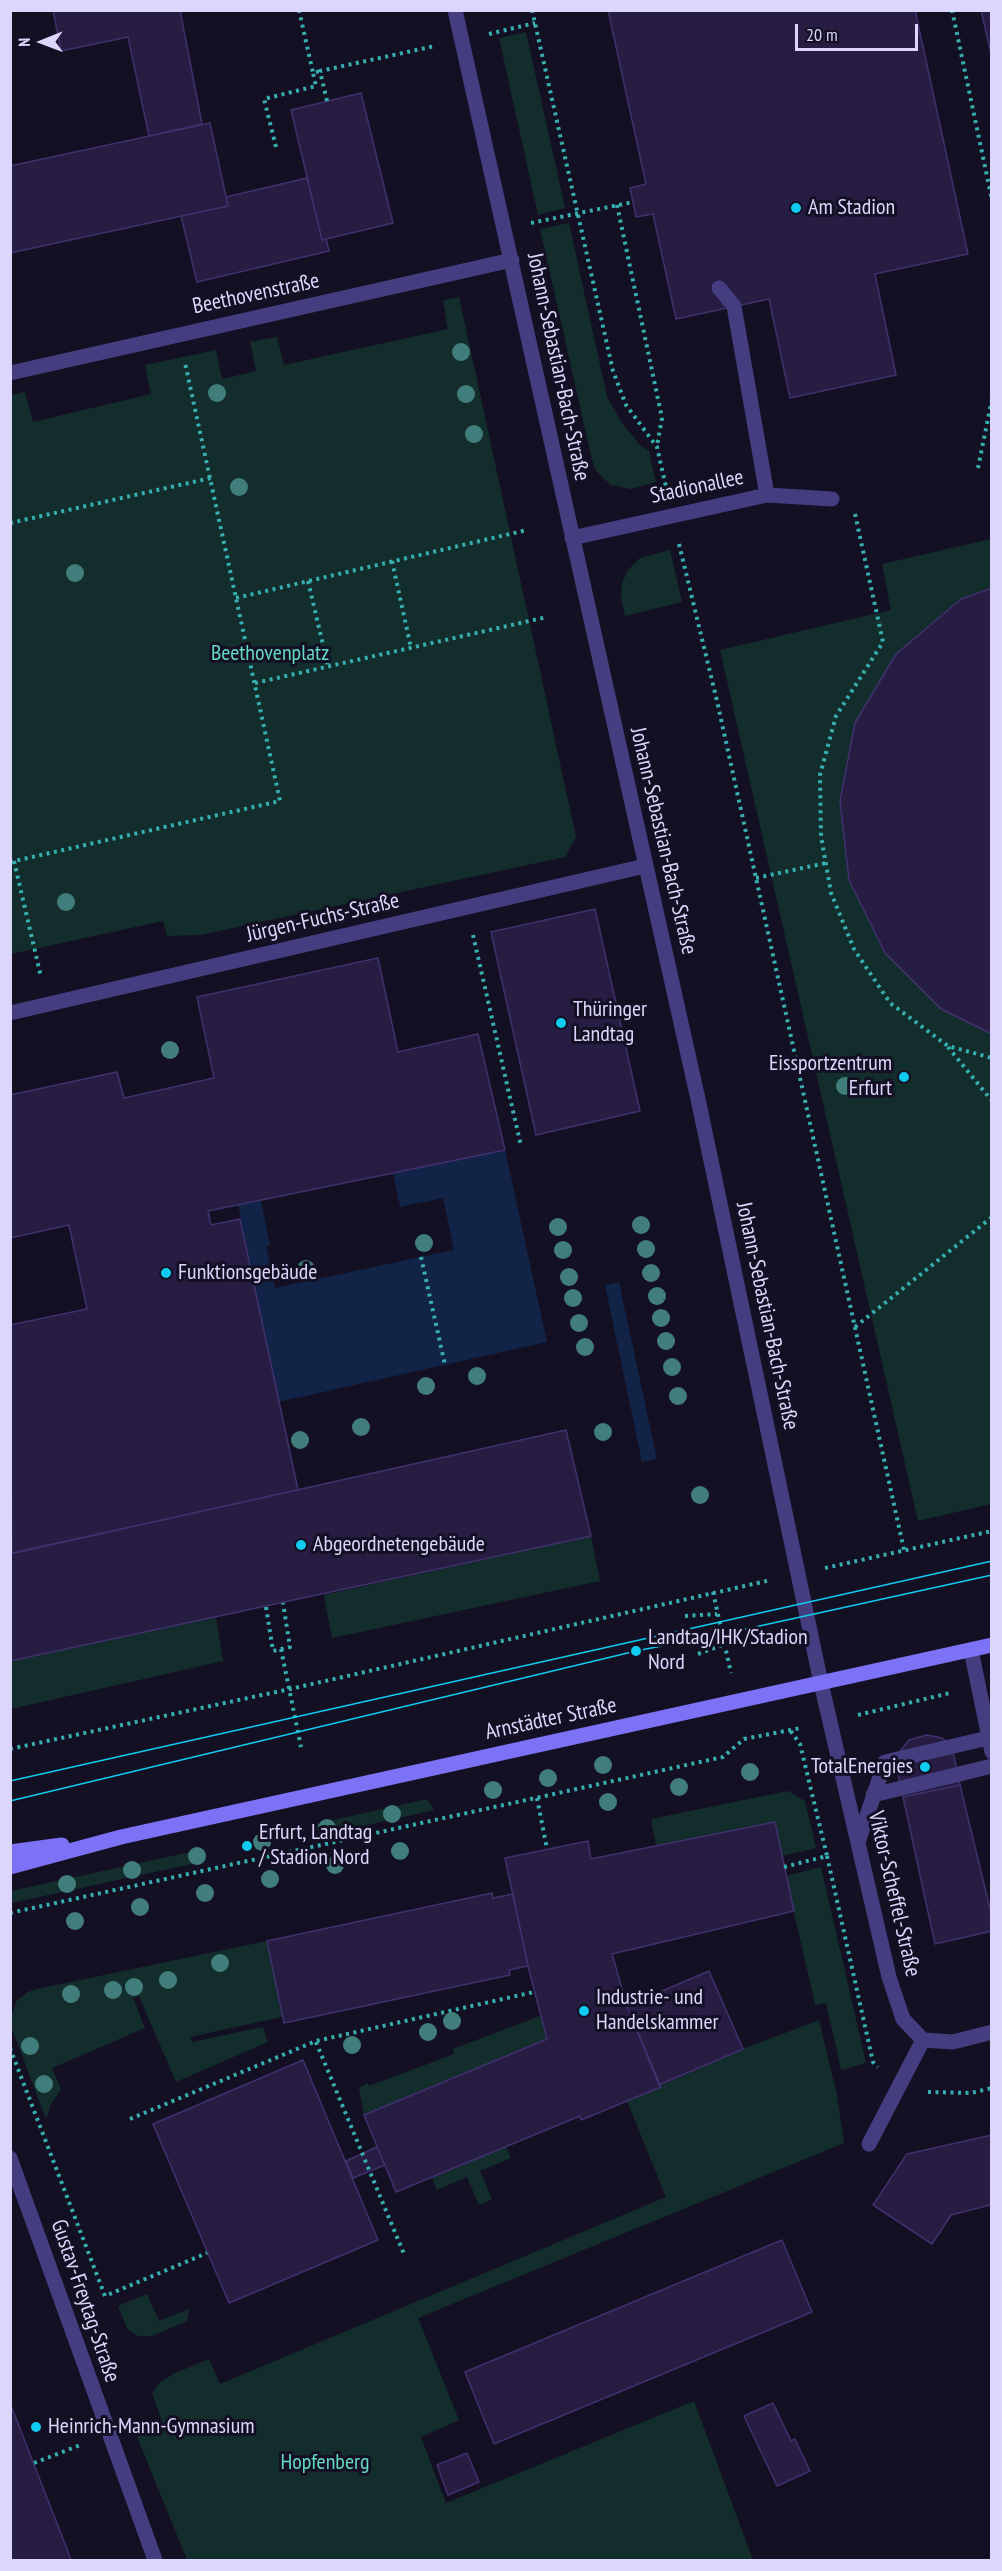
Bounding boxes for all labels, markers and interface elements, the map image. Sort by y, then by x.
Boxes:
north arrow [12,12,72,72]
scale bar [798,12,921,50]
text: 20 m [806,23,838,46]
text: N [14,38,34,47]
place label: Am Stadion [808,195,895,221]
marker: Am Stadion [789,201,803,215]
street label: Johann-Sebastian-Bach-Straße [521,251,595,483]
street label: Beethovenstraße [190,268,322,320]
street label: Stadionallee [648,464,746,510]
park label: Beethovenplatz [211,641,329,667]
street label: Johann-Sebastian-Bach-Straße [624,725,702,957]
street label: Jürgen-Fuchs-Straße [244,888,402,948]
place label: Thüringer Landtag [573,997,647,1048]
marker: Thüringer Landtag [554,1016,568,1030]
place label: Eissportzentrum Erfurt [769,1051,892,1102]
marker: Eissportzentrum Erfurt [897,1070,911,1084]
street label: Johann-Sebastian-Bach-Straße [730,1200,804,1432]
place label: Funktionsgebäude [178,1260,317,1286]
marker: Funktionsgebäude [159,1266,173,1280]
place label: Abgeordnetengebäude [313,1532,485,1558]
marker: Abgeordnetengebäude [294,1538,308,1552]
place label: Landtag/IHK/Stadion Nord [648,1625,808,1676]
marker: Landtag/IHK/Stadion Nord [629,1644,643,1658]
street label: Arnstädter Straße [483,1692,619,1746]
place label: TotalEnergies [811,1754,913,1780]
marker: TotalEnergies [918,1760,932,1774]
street label: Viktor-Scheffel-Straße [862,1809,926,1979]
place label: Erfurt, Landtag / Stadion Nord [259,1820,372,1872]
marker: Erfurt, Landtag / Stadion Nord [240,1839,254,1853]
place label: Industrie- und Handelskammer [596,1985,719,2036]
marker: Industrie- und Handelskammer [577,2004,591,2018]
street label: Gustav-Freytag-Straße [45,2216,125,2386]
place label: Heinrich-Mann-Gymnasium [48,2414,255,2440]
marker: Heinrich-Mann-Gymnasium [29,2420,43,2434]
park label: Hopfenberg [280,2450,370,2476]

